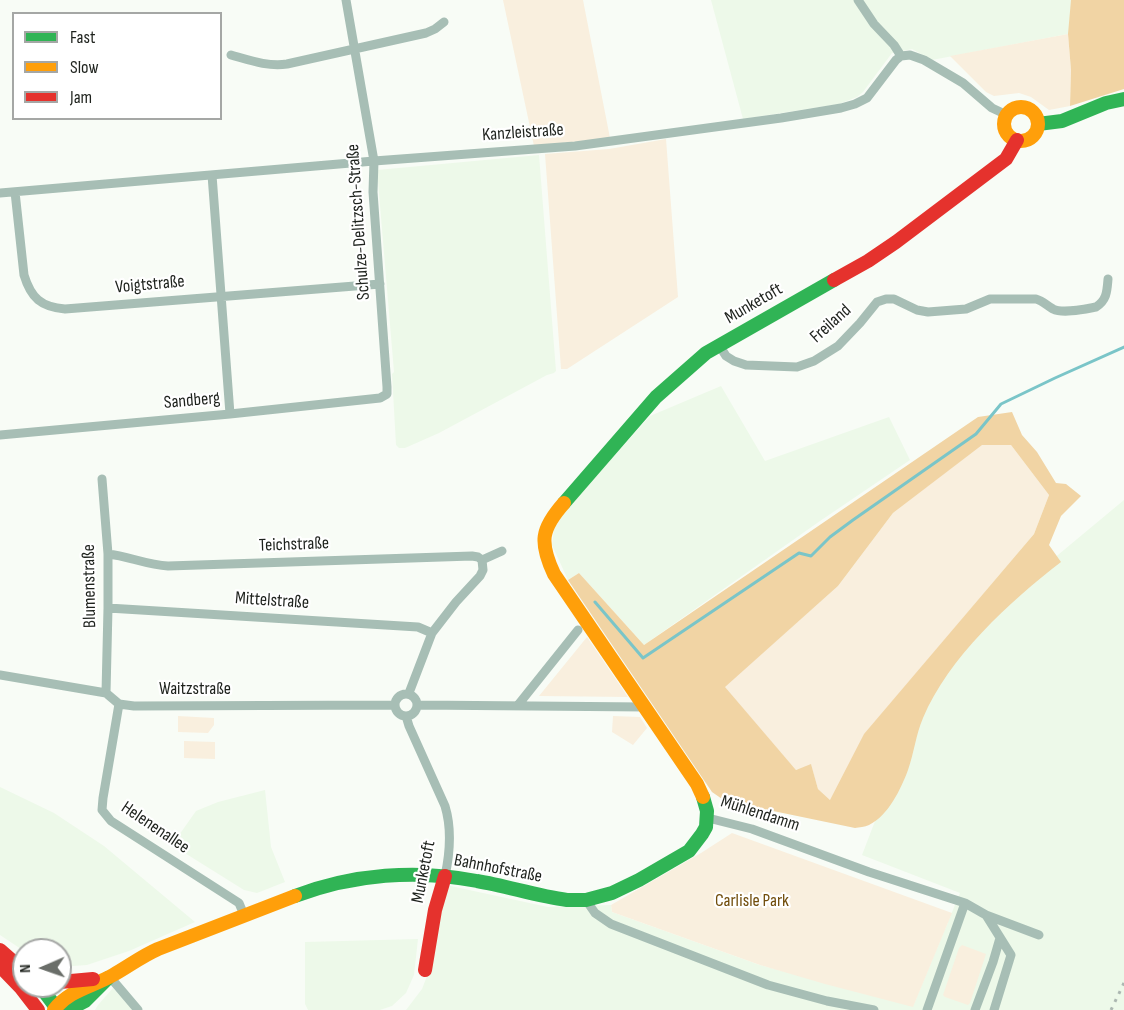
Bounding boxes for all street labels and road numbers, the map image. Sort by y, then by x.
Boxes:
street label: Kanzleistraße [482,119,564,147]
street label: Schulze-Delitzsch-Straße [343,143,375,301]
street label: Voigtstraße [114,271,186,299]
street label: Munketoft [721,279,787,329]
street label: Freiland [806,300,856,348]
street label: Sandberg [163,388,221,414]
street label: Teichstraße [259,533,329,557]
street label: Blumenstraße [78,544,102,628]
street label: Mittelstraße [234,588,310,614]
street label: Waitzstraße [159,678,231,700]
street label: Mühlendamm [718,791,802,837]
street label: Helenenallee [117,797,193,859]
street label: Munketoft [407,839,441,905]
street label: Bahnhofstraße [452,850,544,888]

